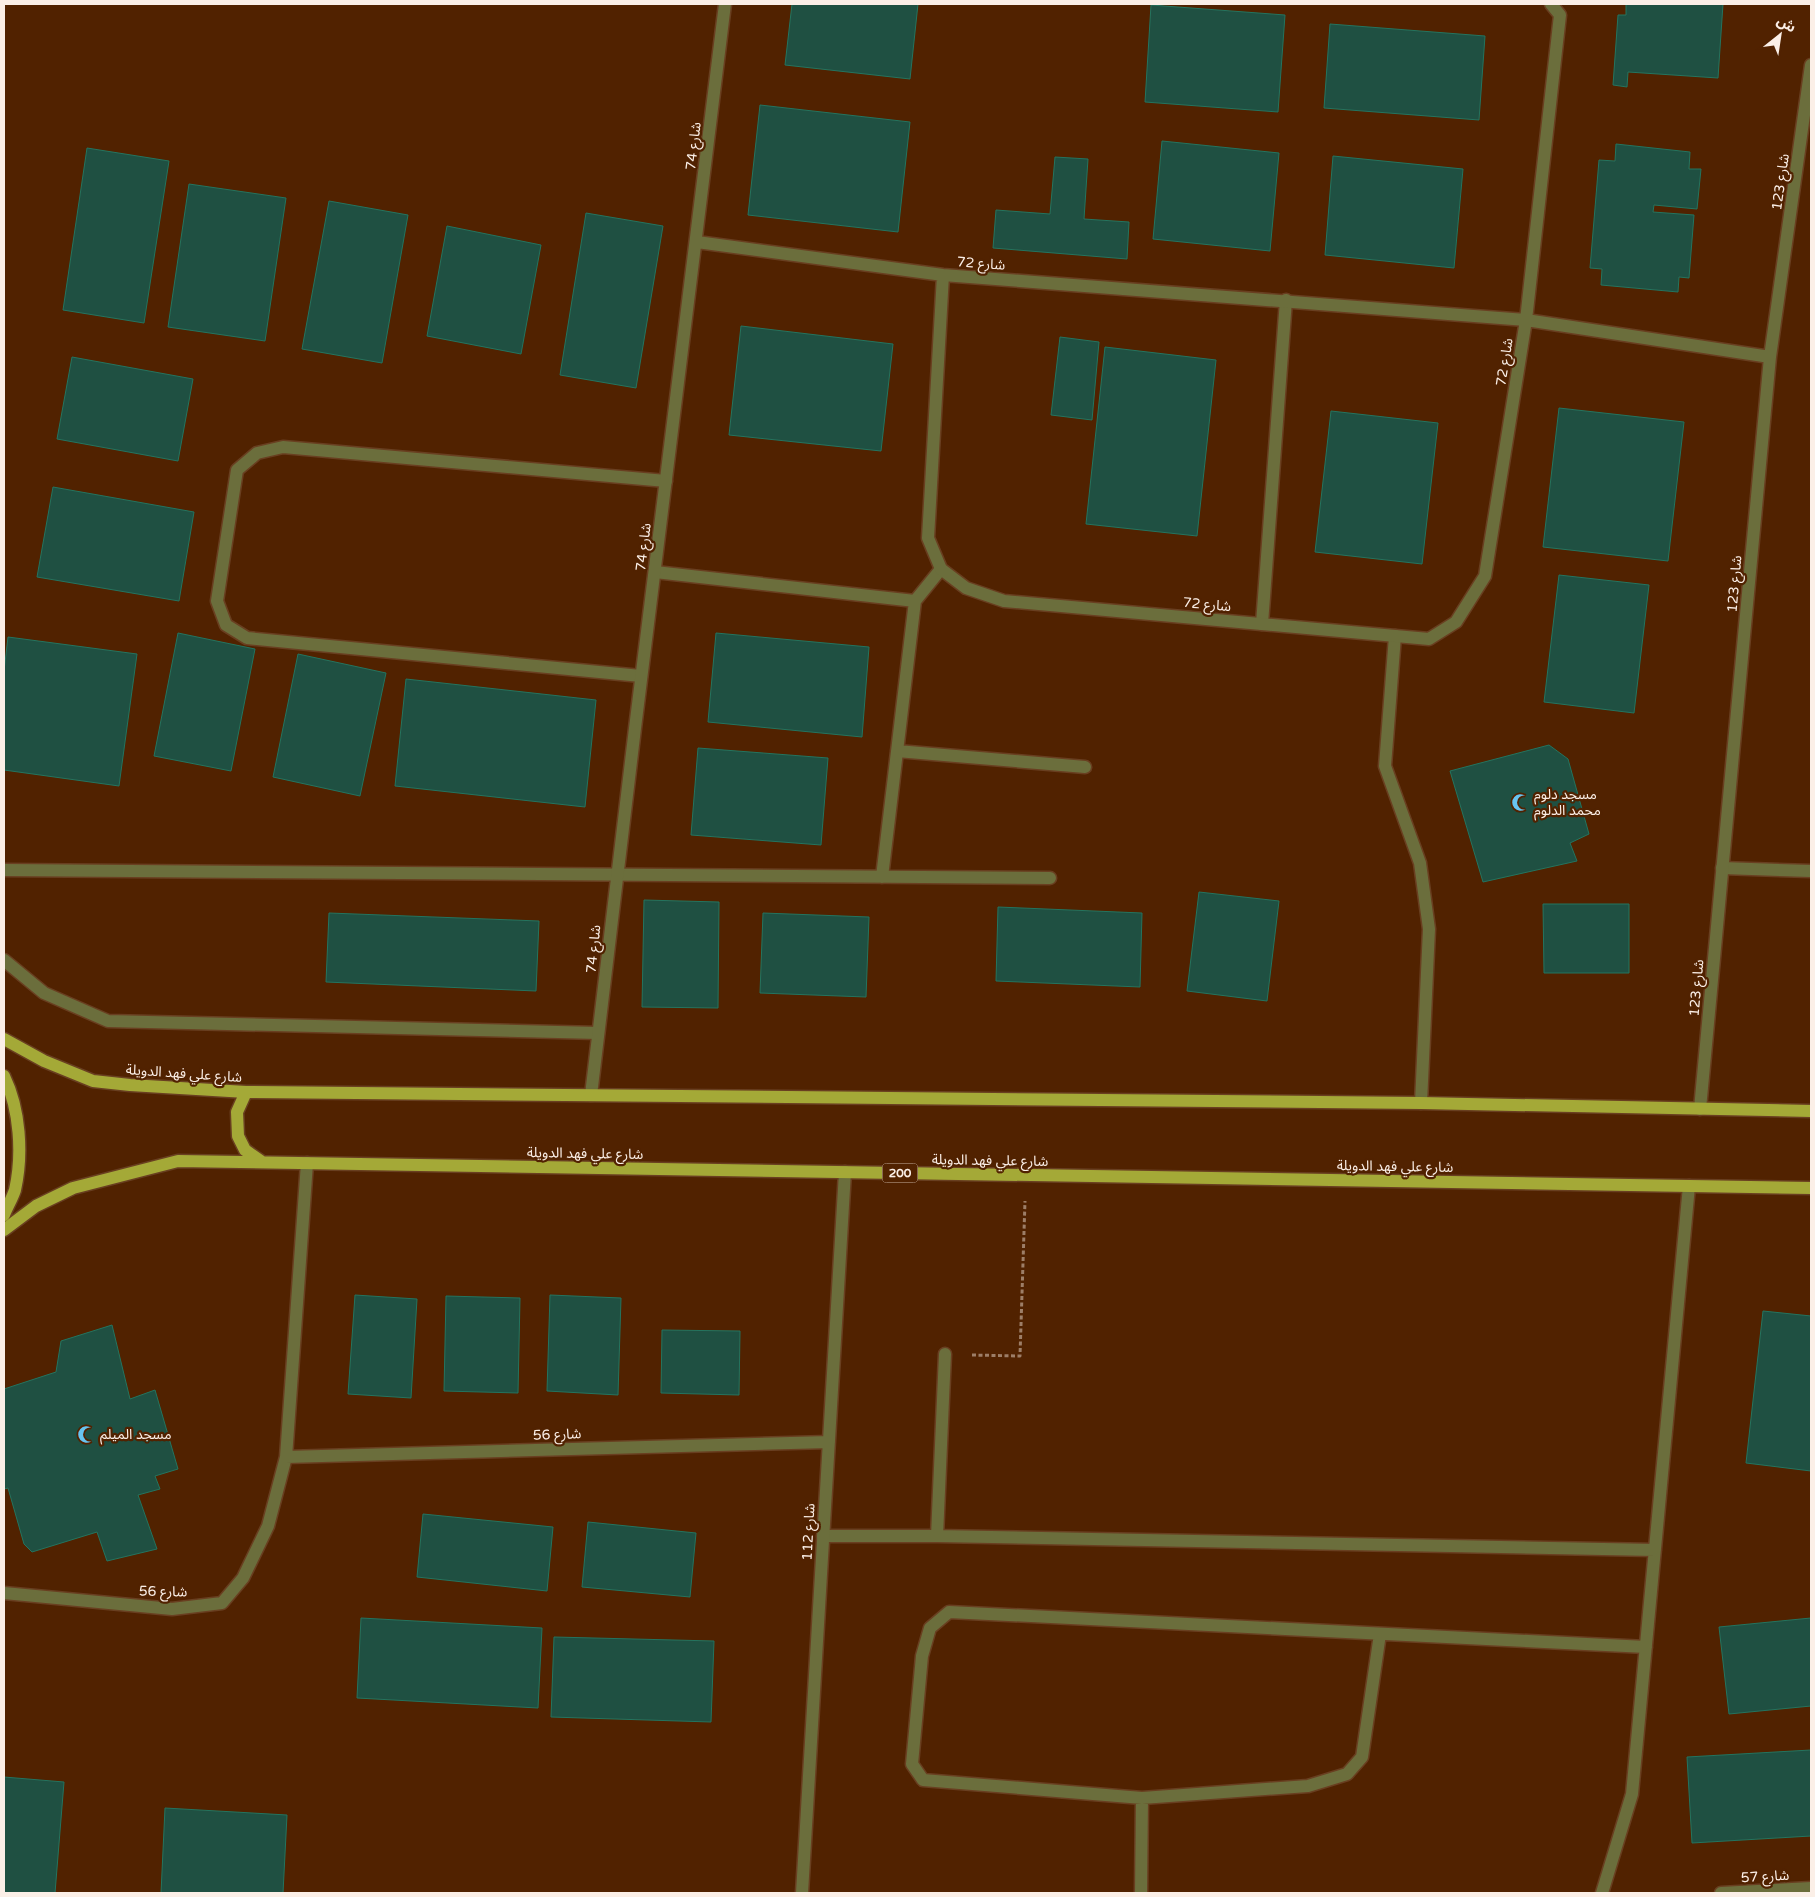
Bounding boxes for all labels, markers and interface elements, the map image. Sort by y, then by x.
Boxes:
north arrow [1755,10,1805,60]
text: ش [1774,12,1799,36]
street label: شارع 74 [682,121,707,171]
street label: شارع 123 [1768,152,1795,212]
street label: شارع 72 [956,253,1006,276]
street label: شارع 72 [1492,337,1519,388]
street label: شارع 74 [632,522,657,572]
street label: شارع 123 [1724,555,1747,614]
street label: شارع 72 [1182,594,1232,617]
place label: مسجد دلوم محمد الدلوم [1534,786,1601,821]
mosque icon: مسجد دلوم محمد الدلوم [1510,792,1530,812]
street label: شارع 74 [583,924,606,974]
street label: شارع 123 [1686,959,1709,1018]
street label: شارع علي فهد الدويلة [125,1061,243,1088]
street label: شارع علي فهد الدويلة [527,1144,643,1165]
street label: شارع علي فهد الدويلة [932,1151,1048,1172]
street label: شارع علي فهد الدويلة [1337,1157,1453,1178]
road number: 200 [882,1164,918,1182]
mosque icon: مسجد الميلم [76,1424,96,1444]
street label: شارع 56 [532,1425,582,1446]
place label: مسجد الميلم [100,1426,172,1445]
street label: شارع 112 [799,1503,820,1561]
street label: شارع 56 [139,1583,187,1602]
street label: شارع 57 [1740,1867,1790,1888]

